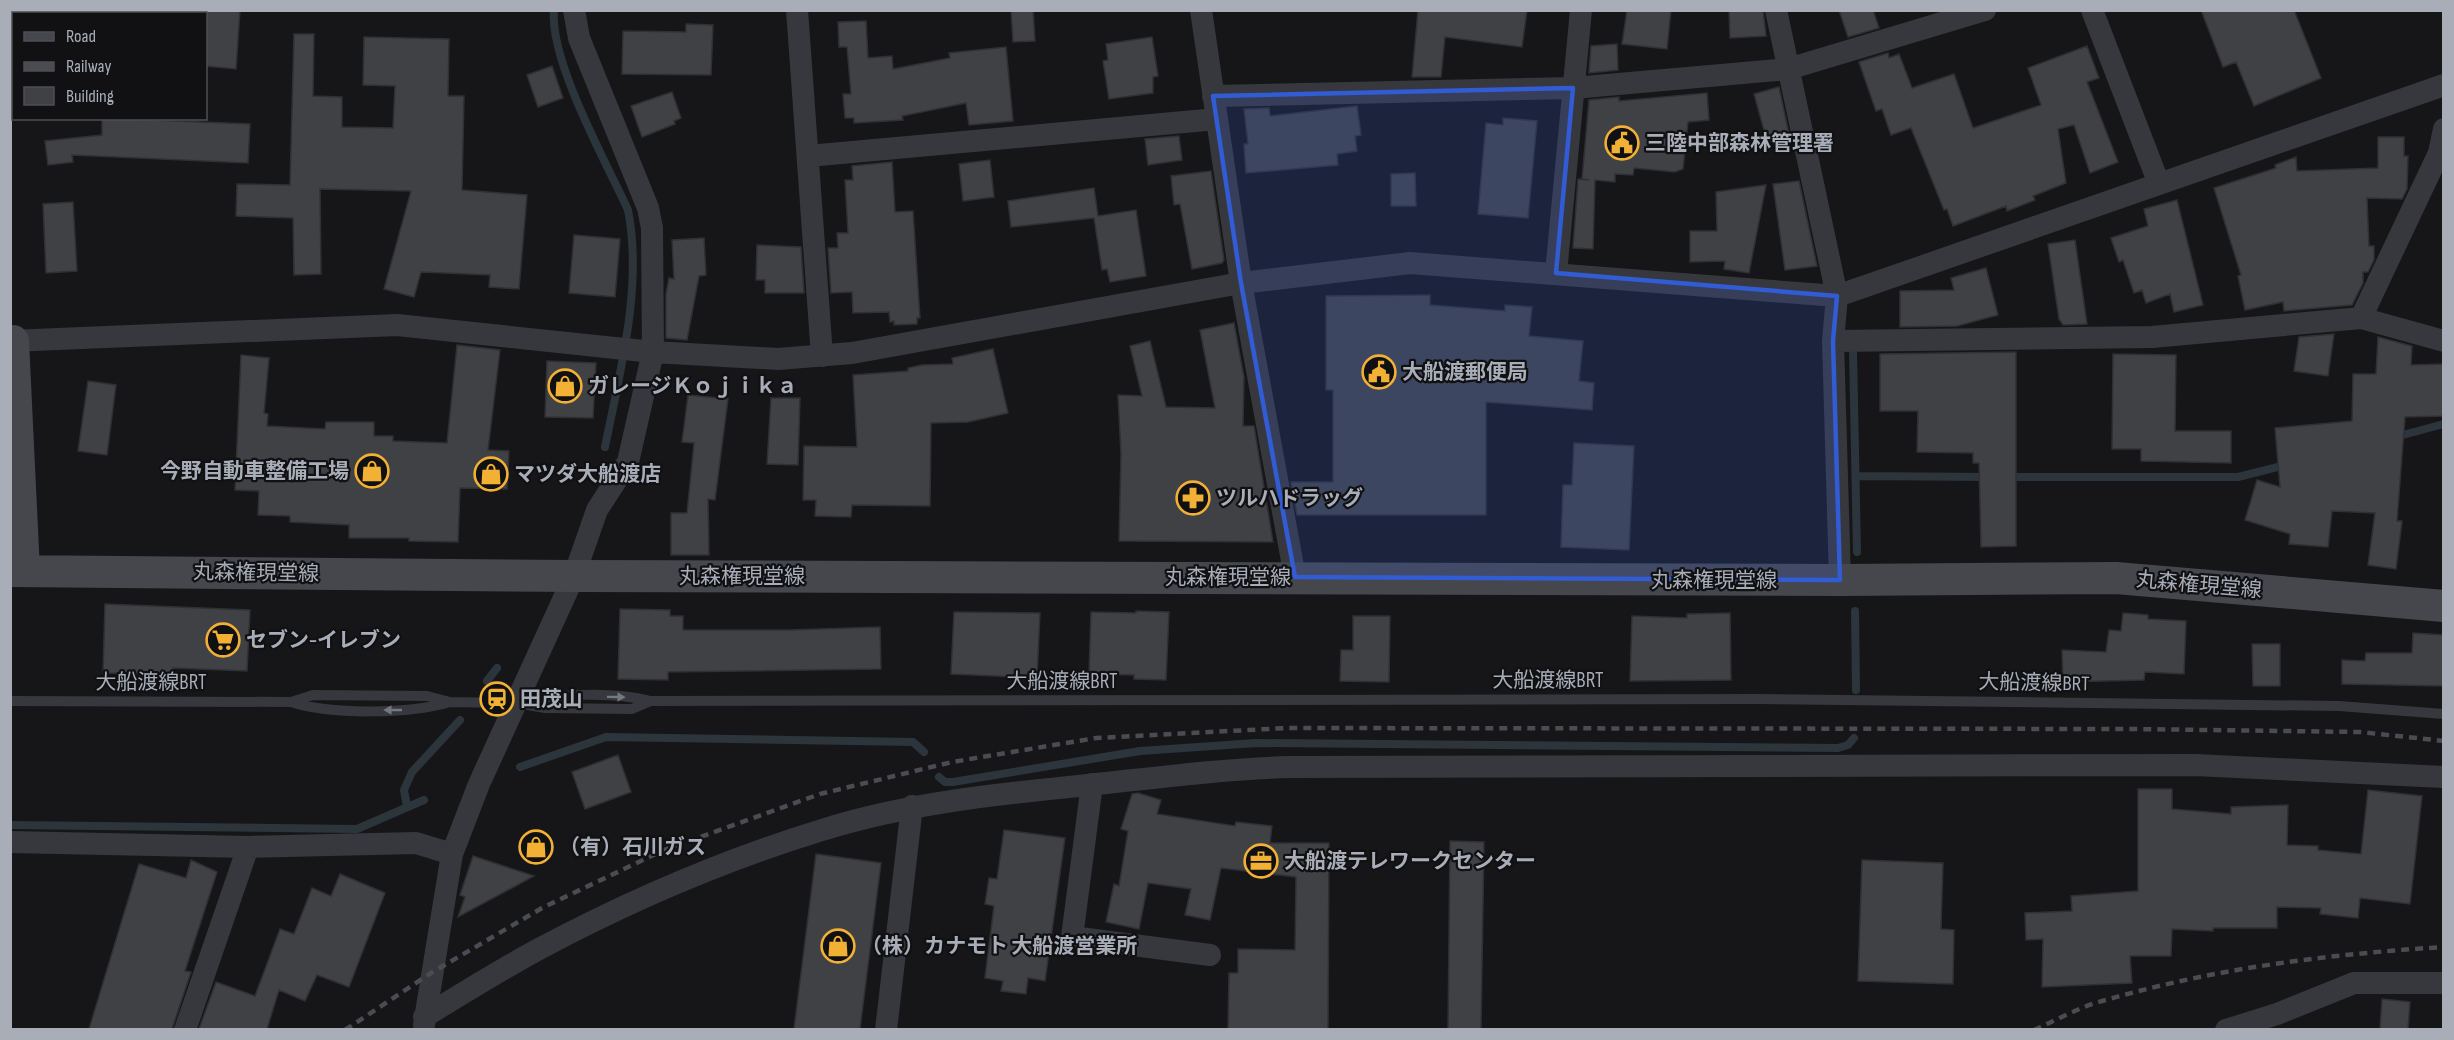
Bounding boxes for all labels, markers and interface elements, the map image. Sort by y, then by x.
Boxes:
legend [12,12,207,120]
text: Road [66,26,96,47]
text: Railway [66,56,111,77]
text: Building [66,86,114,107]
public building icon: 三陸中部森林管理署 [1604,125,1640,161]
place label: 三陸中部森林管理署 [1645,131,1834,156]
public building icon: 大船渡郵便局 [1361,354,1397,390]
place label: 大船渡郵便局 [1402,360,1528,385]
shop icon: ガレージＫｏｊｉｋａ [547,368,583,404]
place label: ガレージＫｏｊｉｋａ [588,374,798,399]
shop icon: 今野自動車整備工場 [354,453,390,489]
shop icon: マツダ大船渡店 [473,456,509,492]
place label: 今野自動車整備工場 [160,459,349,484]
place label: マツダ大船渡店 [514,462,661,487]
pharmacy icon: ツルハドラッグ [1175,480,1211,516]
place label: ツルハドラッグ [1216,486,1363,511]
street label: 丸森権現堂線 [193,559,319,587]
street label: 丸森権現堂線 [679,564,805,589]
street label: 丸森権現堂線 [1165,565,1291,590]
street label: 丸森権現堂線 [2135,567,2263,603]
street label: 丸森権現堂線 [1651,568,1777,593]
supermarket icon: セブン-イレブン [205,622,241,658]
place label: セブン-イレブン [246,628,401,653]
street label: 大船渡線BRT [1492,668,1604,693]
street label: 大船渡線BRT [1006,669,1118,694]
street label: 大船渡線BRT [95,670,207,695]
street label: 大船渡線BRT [1978,670,2090,696]
station icon: 田茂山 [479,681,515,717]
place label: 田茂山 [520,687,583,712]
one-way arrow [606,692,625,702]
one-way arrow [383,705,402,715]
shop icon: （有）石川ガス [518,829,554,865]
place label: （有）石川ガス [559,835,706,860]
office icon: 大船渡テレワークセンター [1243,843,1279,879]
place label: 大船渡テレワークセンター [1284,849,1536,874]
shop icon: （株）カナモト 大船渡営業所 [820,928,856,964]
place label: （株）カナモト 大船渡営業所 [861,934,1137,959]

